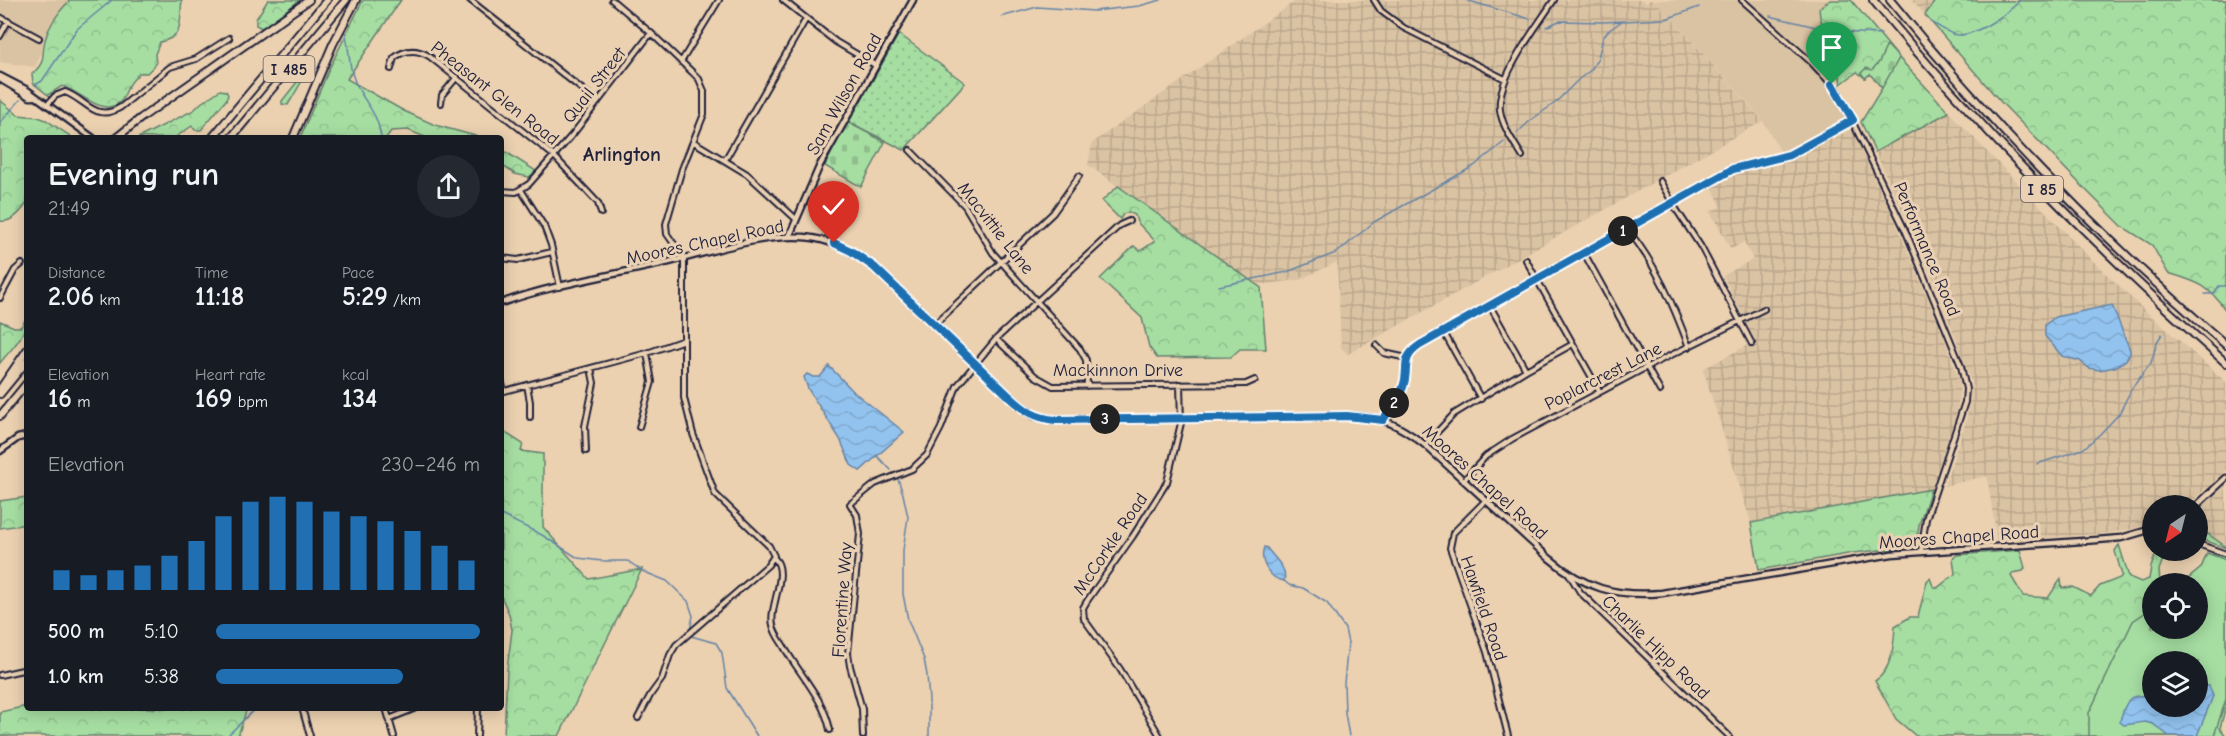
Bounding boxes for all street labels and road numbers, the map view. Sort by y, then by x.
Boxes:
street label: Sam Wilson Road [802,30,886,159]
street label: Pheasant Glen Road [427,37,563,150]
street label: Quail Street [558,43,631,127]
road number: I 485 [264,56,314,82]
road number: I 85 [2021,176,2063,202]
street label: Macvittie Lane [953,178,1038,279]
street label: Performance Road [1889,179,1964,319]
street label: Moores Chapel Road [624,215,786,269]
street label: Poplarcrest Lane [1541,338,1665,415]
street label: Mackinnon Drive [1053,360,1183,381]
street label: Moores Chapel Road [1418,421,1551,544]
street label: McCorkle Road [1069,489,1152,599]
street label: Moores Chapel Road [1878,521,2040,554]
street label: Florentine Way [828,541,857,658]
street label: Hawfield Road [1456,553,1511,663]
street label: Charlie Hipp Road [1598,591,1714,704]

